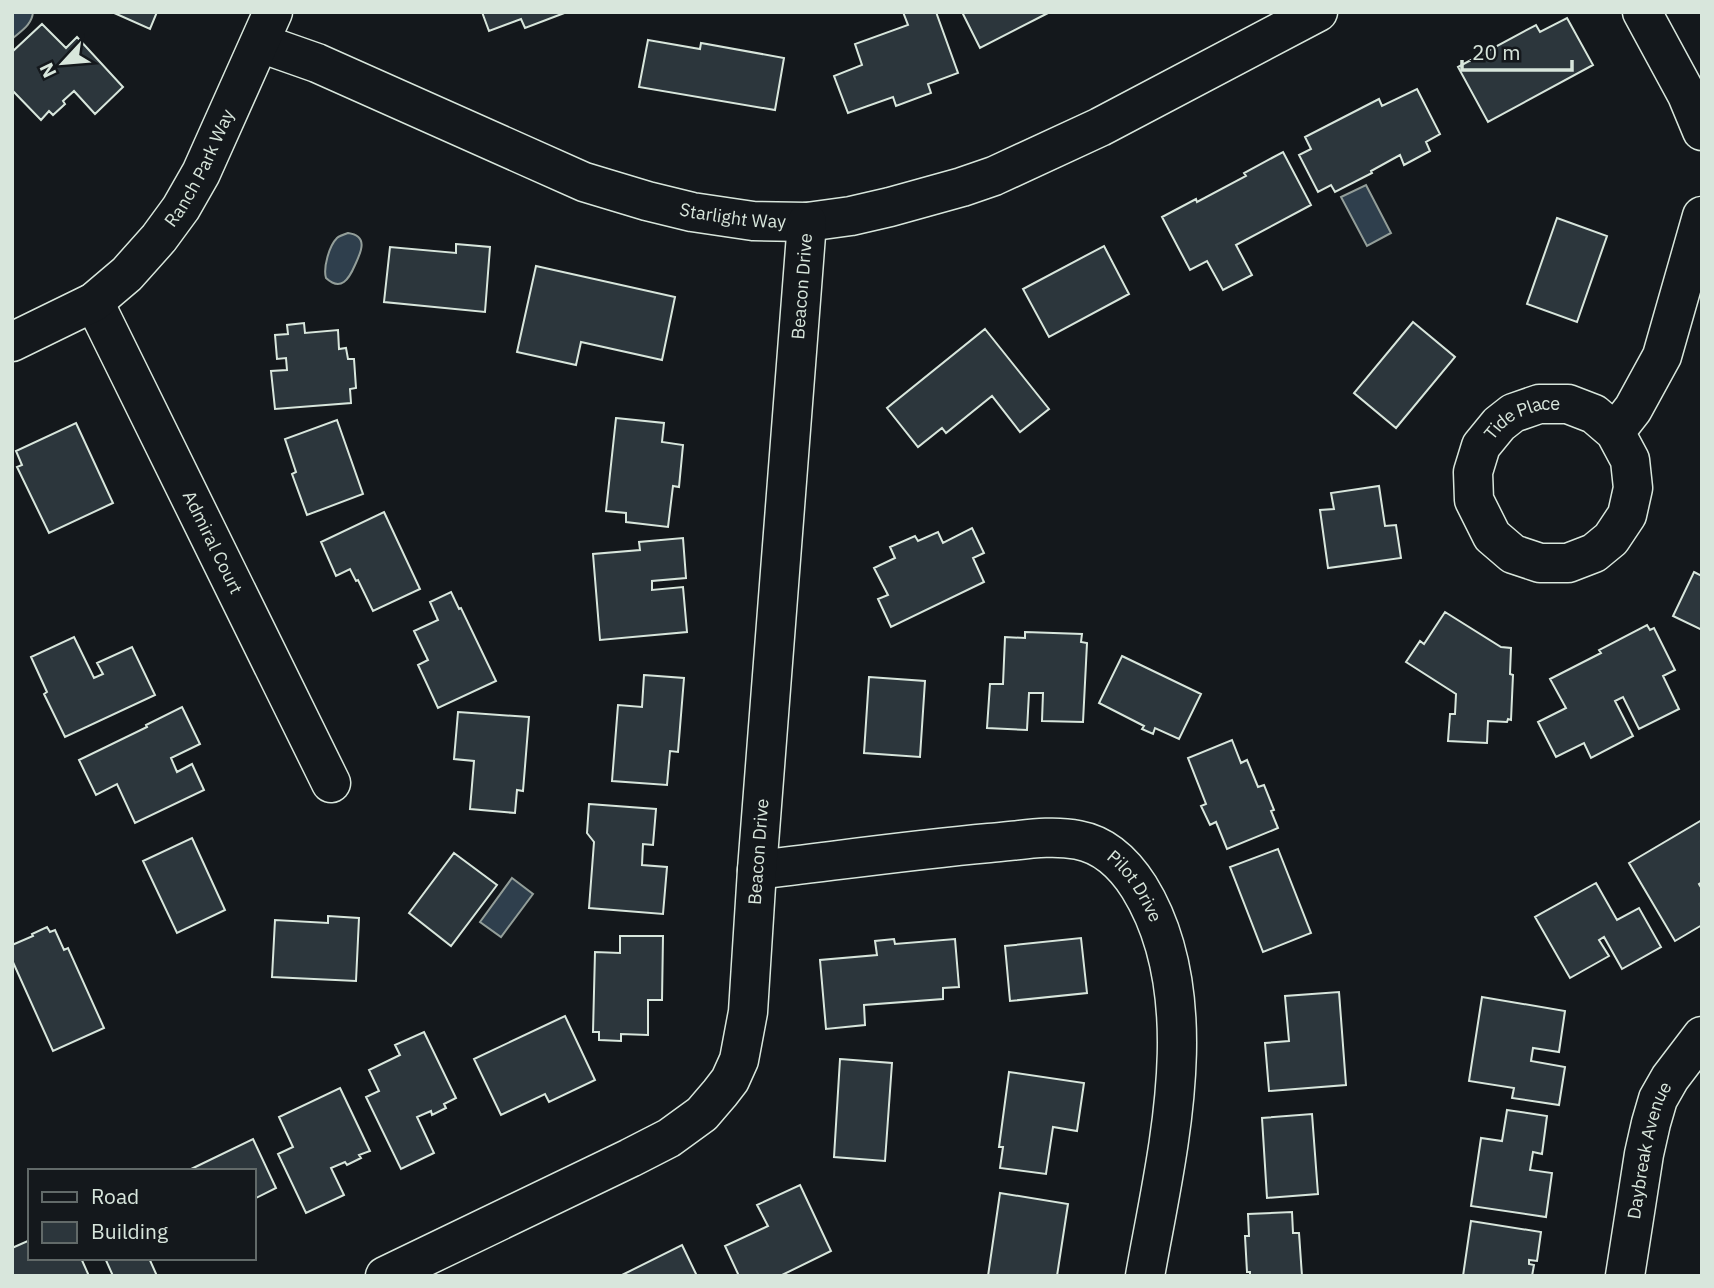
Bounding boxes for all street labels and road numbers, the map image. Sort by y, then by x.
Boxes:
street label: Ranch Park Way [159,105,239,231]
street label: Starlight Way [677,197,786,233]
street label: Beacon Drive [786,232,817,340]
street label: Tide Place [1479,392,1560,444]
street label: Admiral Court [178,487,248,598]
street label: Beacon Drive [743,798,773,906]
street label: Pilot Drive [1102,845,1167,926]
street label: Daybreak Avenue [1622,1077,1677,1221]

